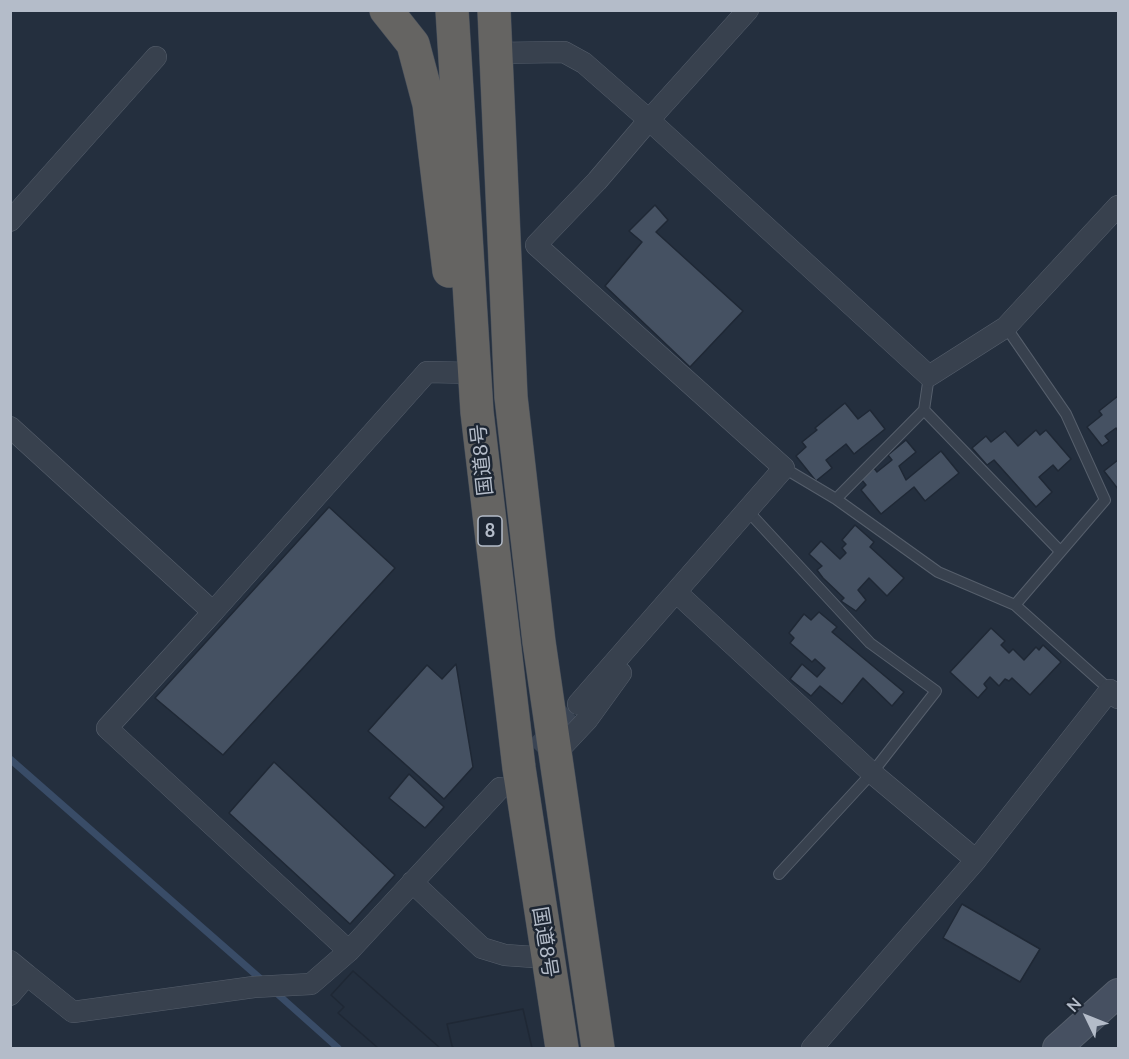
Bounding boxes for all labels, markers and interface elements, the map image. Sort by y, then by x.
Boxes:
street label: 国道8号 [466,423,498,497]
road number: 8 [478,516,502,546]
street label: 国道8号 [528,905,562,979]
north arrow [1057,987,1117,1047]
text: N [1062,993,1085,1015]

